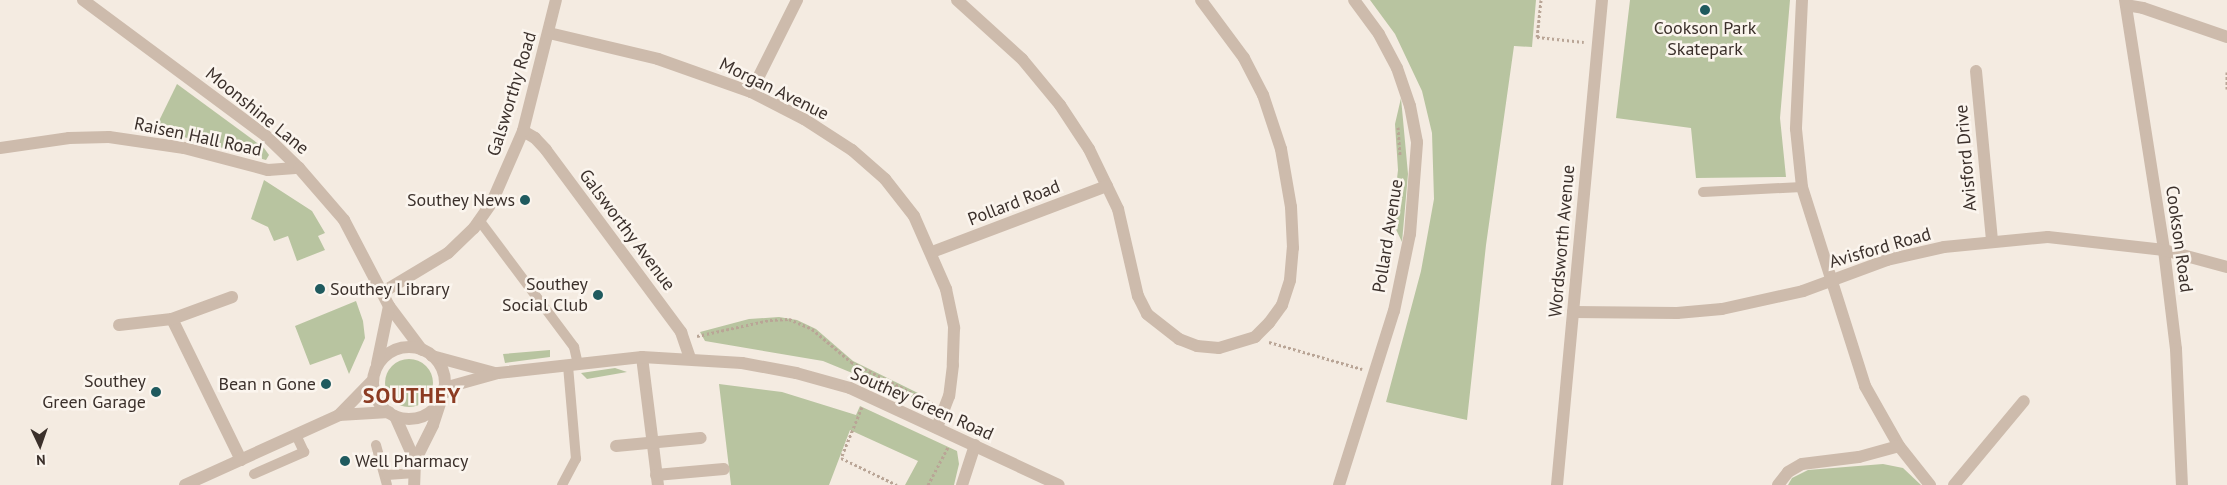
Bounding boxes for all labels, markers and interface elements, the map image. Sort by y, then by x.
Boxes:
marker: Cookson Park Skatepark [1699,4,1711,16]
place label: Cookson Park Skatepark [1654,18,1756,60]
street label: Galsworthy Road [483,29,541,159]
street label: Morgan Avenue [716,53,832,125]
street label: Moonshine Lane [201,63,313,159]
street label: Avisford Drive [1951,104,1981,212]
street label: Raisen Hall Road [132,113,264,161]
street label: Wordsworth Avenue [1545,164,1579,318]
street label: Galsworthy Avenue [574,165,680,295]
street label: Pollard Road [965,175,1063,231]
street label: Pollard Avenue [1368,177,1408,295]
street label: Cookson Road [2161,184,2197,294]
place label: Southey News [406,189,515,211]
marker: Southey News [519,194,531,206]
street label: Avisford Road [1827,223,1933,273]
place label: Southey Social Club [502,274,588,316]
place label: Southey Library [330,278,450,300]
marker: Southey Library [314,283,326,295]
marker: Southey Social Club [592,289,604,301]
street label: Southey Green Road [847,363,997,445]
place label: Southey Green Garage [42,371,146,414]
place label: Bean n Gone [218,373,316,395]
marker: Bean n Gone [320,378,332,390]
district label: SOUTHEY [362,383,462,409]
marker: Southey Green Garage [150,386,162,398]
north arrow [15,420,65,470]
place label: Well Pharmacy [355,450,468,472]
text: N [36,451,46,469]
marker: Well Pharmacy [339,455,351,467]

